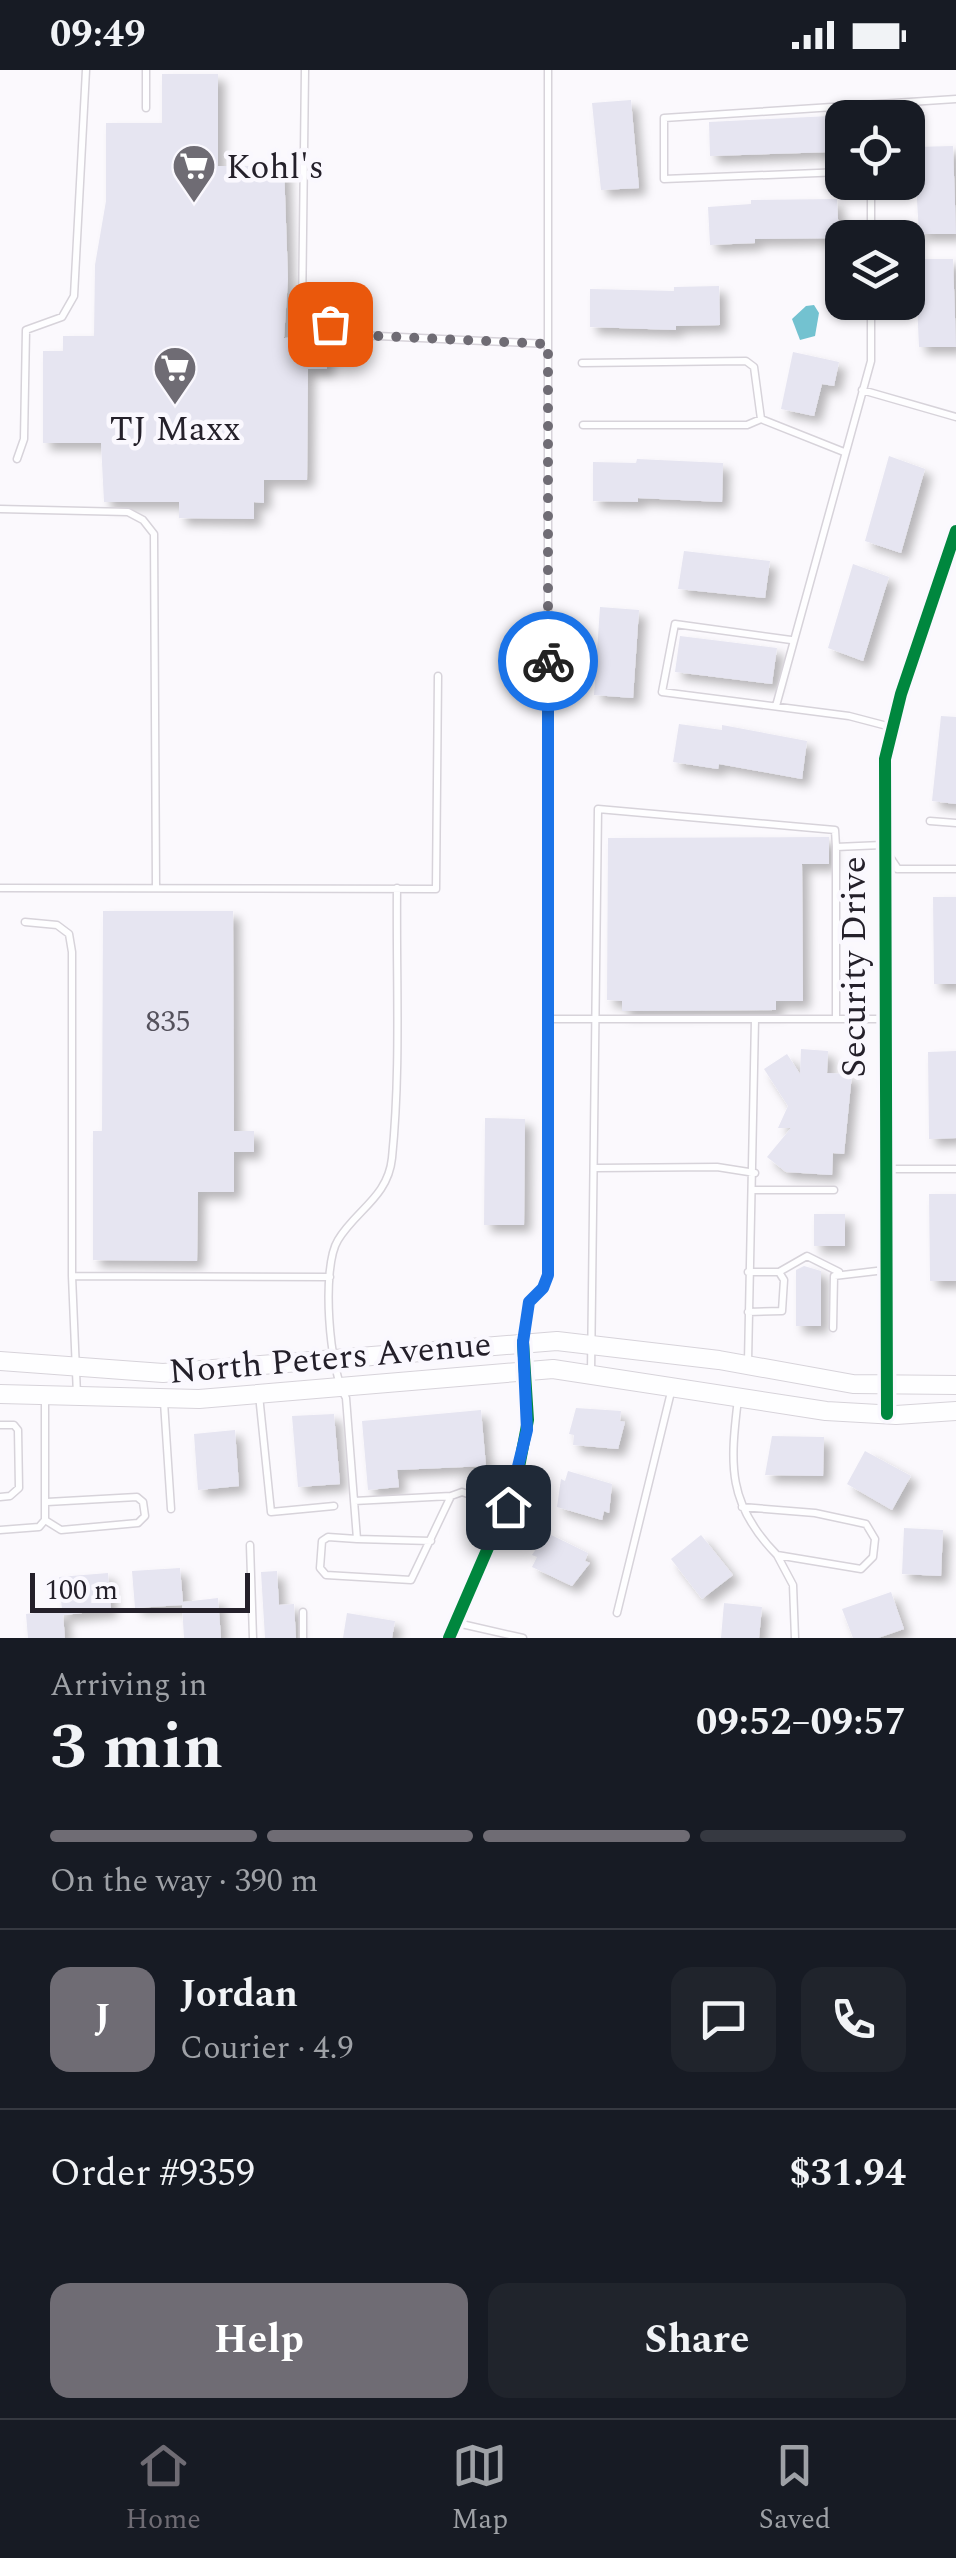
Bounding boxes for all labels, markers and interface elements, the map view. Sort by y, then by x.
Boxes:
text: 09:49 [50,6,145,64]
map controls [825,100,925,320]
button: locate [825,100,925,200]
place label: Kohl's [226,141,324,194]
supermarket icon: Kohl's [171,143,217,204]
button: layers [825,220,925,320]
pin [288,282,373,367]
icon: bag [303,297,358,352]
supermarket icon: TJ Maxx [152,345,198,406]
place label: TJ Maxx [109,403,241,456]
courier [498,611,598,711]
icon: bike [521,634,576,689]
street label: Security Drive [828,856,881,1078]
house number: 835 [146,999,191,1045]
street label: North Peters Avenue [167,1318,494,1399]
pin [466,1465,551,1550]
icon: home [481,1480,536,1535]
scale bar [30,1568,250,1612]
text: 100 m [45,1569,118,1612]
text: Arriving in [50,1661,207,1710]
text: 09:52–09:57 [696,1694,906,1752]
text: 3 min [50,1698,223,1797]
text: On the way · 390 m [50,1857,318,1906]
text: Jordan [180,1966,298,2024]
button: chat [671,1967,776,2072]
button: phone [801,1967,906,2072]
text: J [94,1990,111,2048]
text: Courier · 4.9 [180,2024,353,2073]
text: Order #9359 [50,2145,255,2203]
text: $31.94 [789,2145,906,2203]
button: Help [50,2283,468,2398]
button: Share [488,2283,906,2398]
tab: Home [125,2438,201,2541]
tab: Map [452,2438,508,2541]
tab: Saved [759,2438,831,2541]

